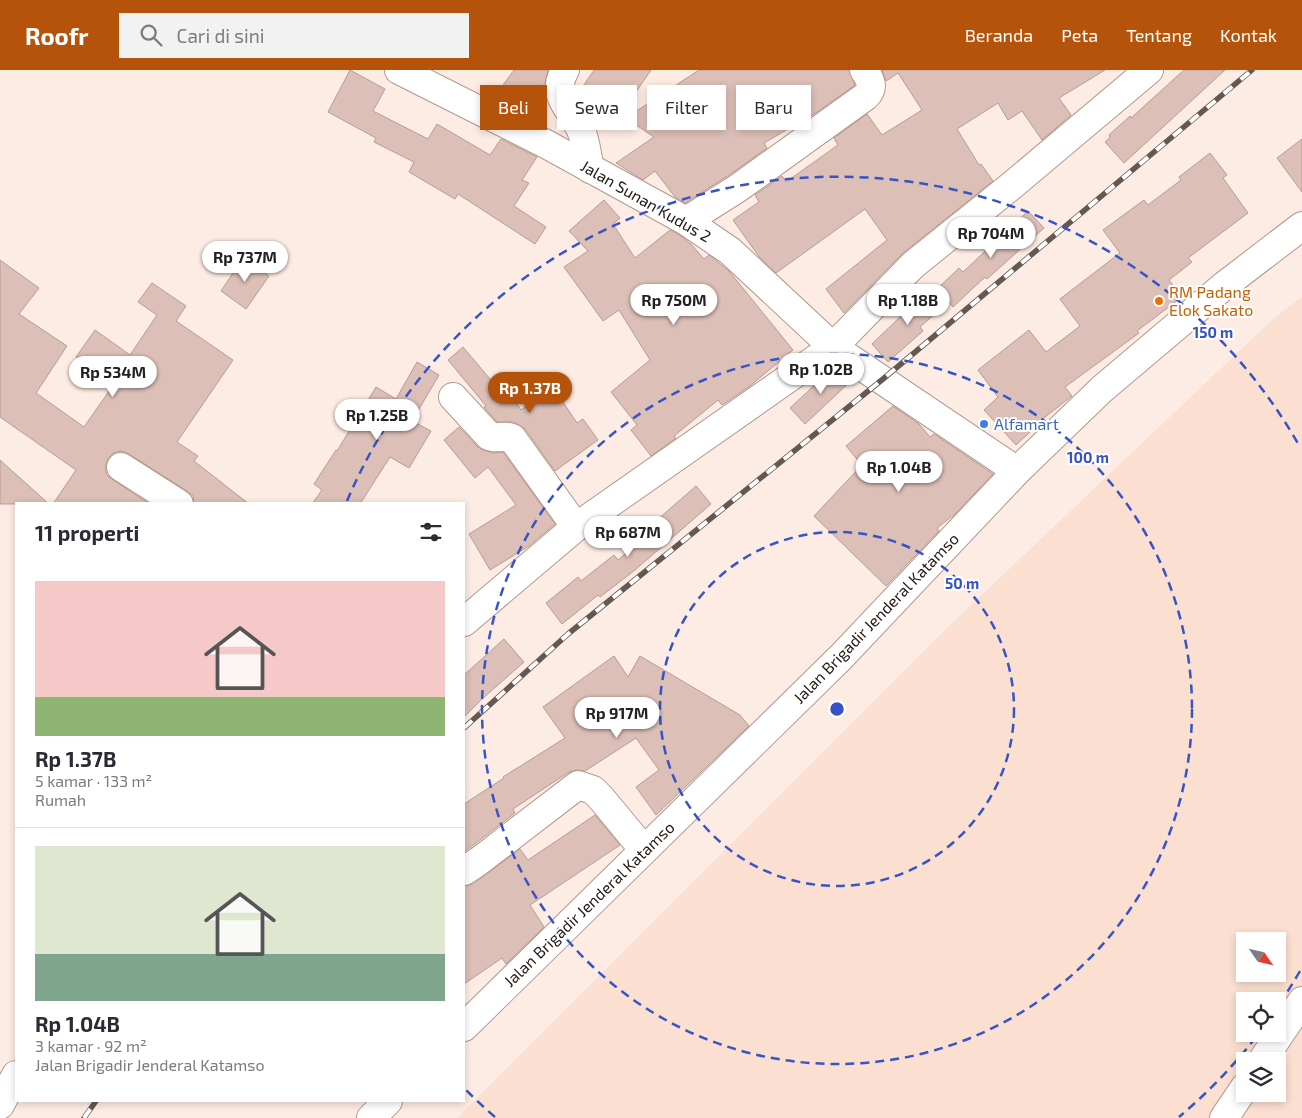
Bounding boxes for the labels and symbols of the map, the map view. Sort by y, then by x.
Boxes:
street label: Jalan Sunan Kudus 2 [578,156,715,246]
pin: Rp 704M [945,216,1037,259]
pin: Rp 737M [199,240,291,283]
place label: RM Padang Elok Sakato [1169,282,1253,319]
pin: Rp 750M [628,284,720,326]
pin: Rp 1.18B [856,284,960,326]
marker: RM Padang Elok Sakato [1153,295,1165,307]
text: 150 m [1193,323,1233,341]
pin: Rp 1.02B [769,352,873,395]
pin: Rp 534M [67,356,159,398]
pin: Rp 1.37B [478,372,582,414]
pin: Rp 1.25B [325,398,429,441]
place label: Alfamart [994,414,1059,433]
marker: Alfamart [978,418,990,430]
text: 100 m [1067,448,1109,466]
pin: Rp 1.04B [847,450,951,493]
pin: Rp 687M [582,516,674,558]
street label: Jalan Brigadir Jenderal Katamso [789,528,962,707]
text: 50 m [945,574,979,592]
pin: Rp 917M [571,696,663,739]
centre of rings [828,700,846,718]
street label: Jalan Brigadir Jenderal Katamso [499,817,678,990]
north arrow [1236,932,1286,982]

